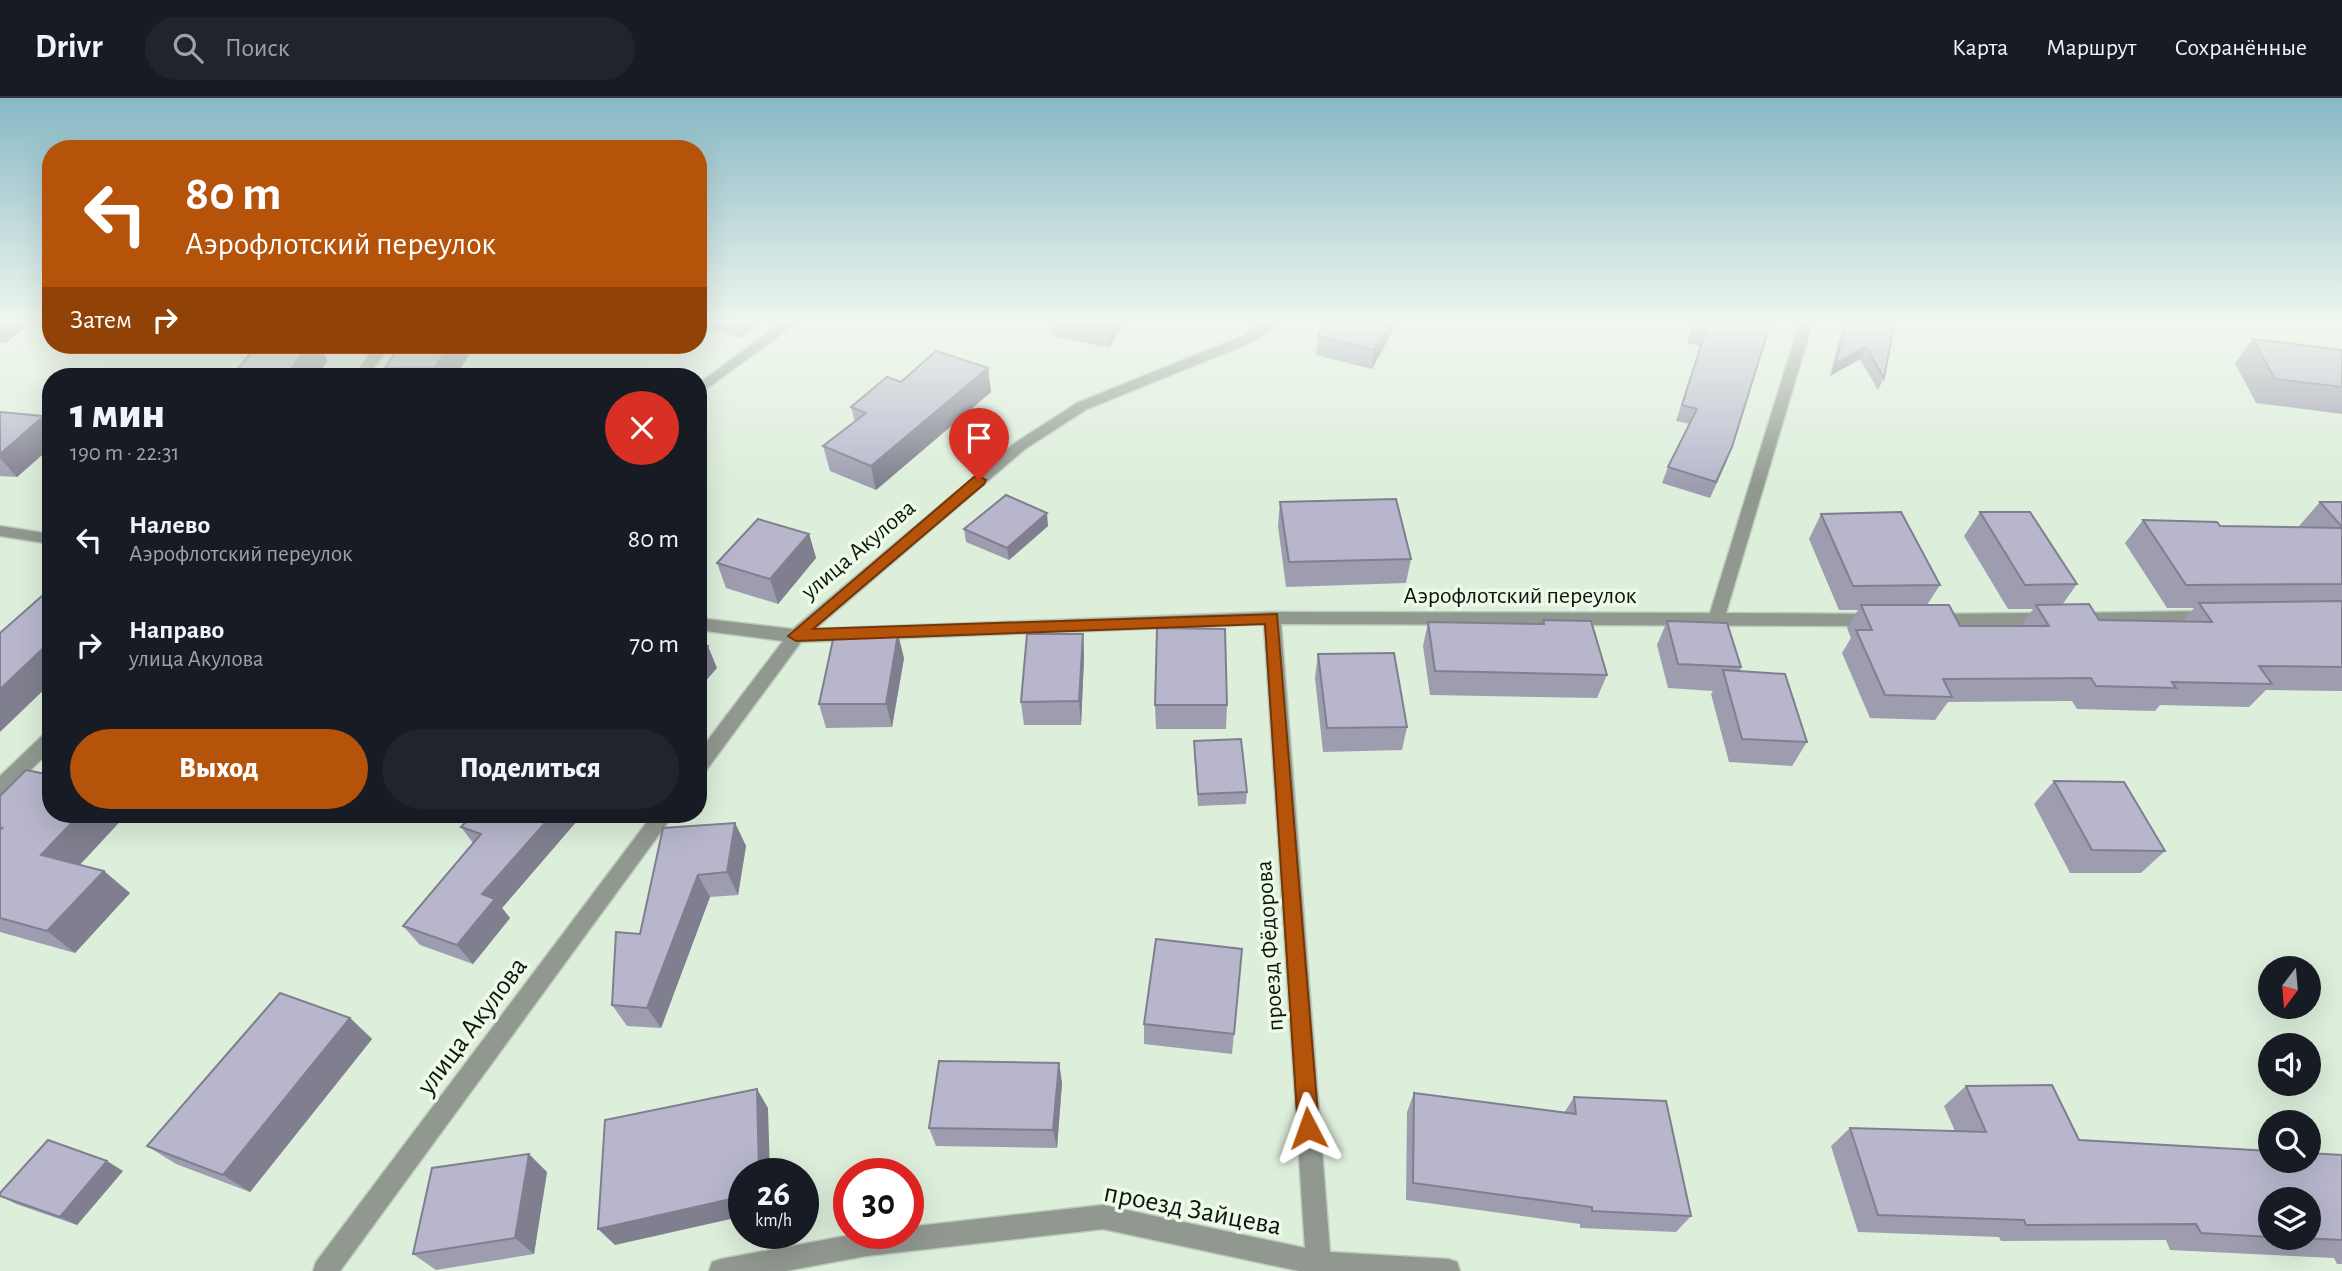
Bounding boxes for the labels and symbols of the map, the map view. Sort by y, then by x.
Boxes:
pin [949,408,1009,480]
street label: улица Акулова [796,495,920,605]
street label: Аэрофлотский переулок [1403,584,1637,608]
street label: проезд Фёдорова [1252,860,1288,1032]
street label: улица Акулова [412,952,533,1101]
north arrow [2258,956,2320,1018]
position arrow [1271,1091,1345,1165]
speed limit sign: 30 [833,1158,924,1249]
street label: проезд Зайцева [1101,1179,1284,1241]

